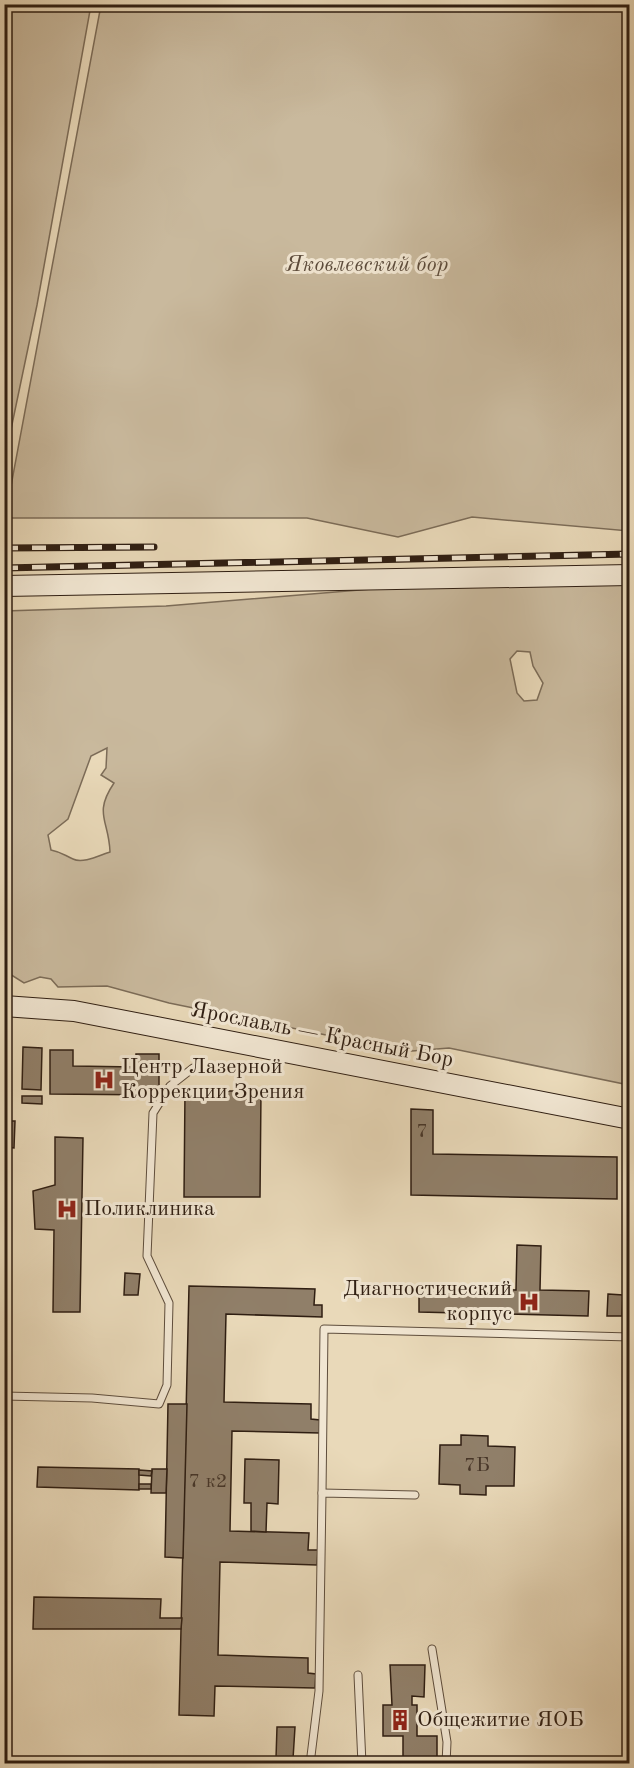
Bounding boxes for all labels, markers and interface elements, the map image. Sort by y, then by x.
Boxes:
park label: Яковлевский бор [286,254,449,276]
street label: Ярославль — Красный Бор [189,999,455,1071]
place label: Центр Лазерной Коррекции Зрения [121,1056,304,1103]
hospital icon: Центр Лазерной Коррекции Зрения [92,1068,116,1092]
house number: 7 [416,1122,428,1142]
hospital icon: Поликлиника [55,1197,79,1221]
place label: Поликлиника [84,1198,215,1220]
place label: Диагностический корпус [343,1278,512,1325]
hospital icon: Диагностический корпус [517,1290,541,1314]
house number: 7Б [464,1456,490,1476]
house number: 7 к2 [189,1472,227,1492]
building icon: Общежитие ЯОБ [388,1708,412,1732]
place label: Общежитие ЯОБ [417,1709,584,1731]

